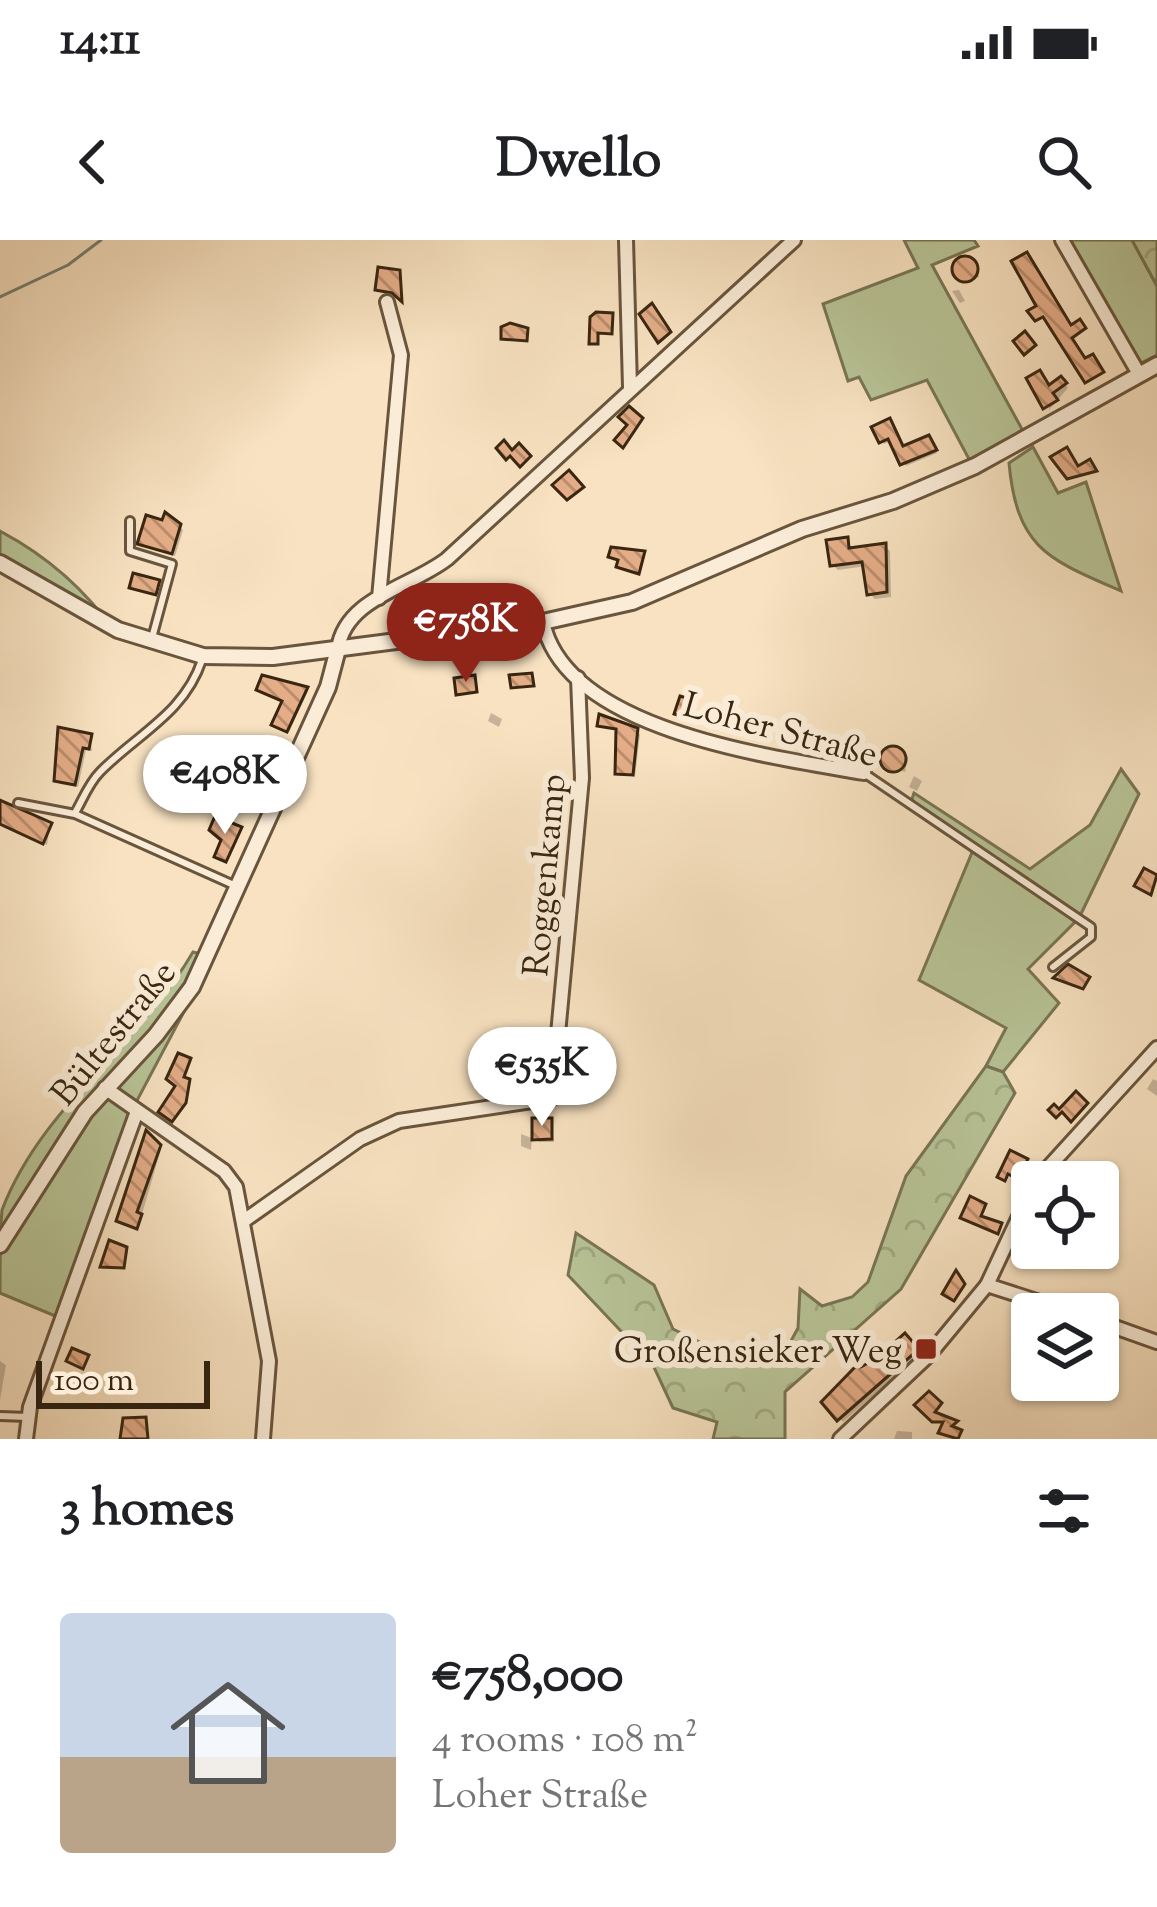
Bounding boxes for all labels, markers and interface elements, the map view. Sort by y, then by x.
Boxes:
text: 14:11 [60,10,140,75]
text: Dwello [496,123,661,201]
icon: back [60,129,126,195]
icon: search [1031,129,1097,195]
pin: €758K [382,583,550,685]
text: €758K [414,594,518,650]
street label: Loher Straße [677,681,883,783]
pin: €408K [141,735,309,837]
text: €408K [170,746,280,802]
street label: Roggenkamp [512,772,582,979]
street label: Bültestraße [40,950,190,1119]
pin: €535K [458,1027,626,1129]
text: €535K [495,1038,589,1094]
map controls [1011,1161,1119,1401]
button: locate [1011,1161,1119,1269]
button: layers [1011,1293,1119,1401]
place label: Großensieker Weg [614,1327,902,1379]
marker: Großensieker Weg [913,1336,939,1362]
scale bar [36,1355,210,1408]
text: 100 m [54,1358,134,1406]
text: 3 homes [60,1475,234,1548]
icon: filters [1031,1478,1097,1544]
text: €758,000 [432,1641,624,1714]
icon: home [156,1661,300,1805]
text: 4 rooms · 108 m² [432,1714,698,1770]
text: Loher Straße [432,1770,648,1826]

